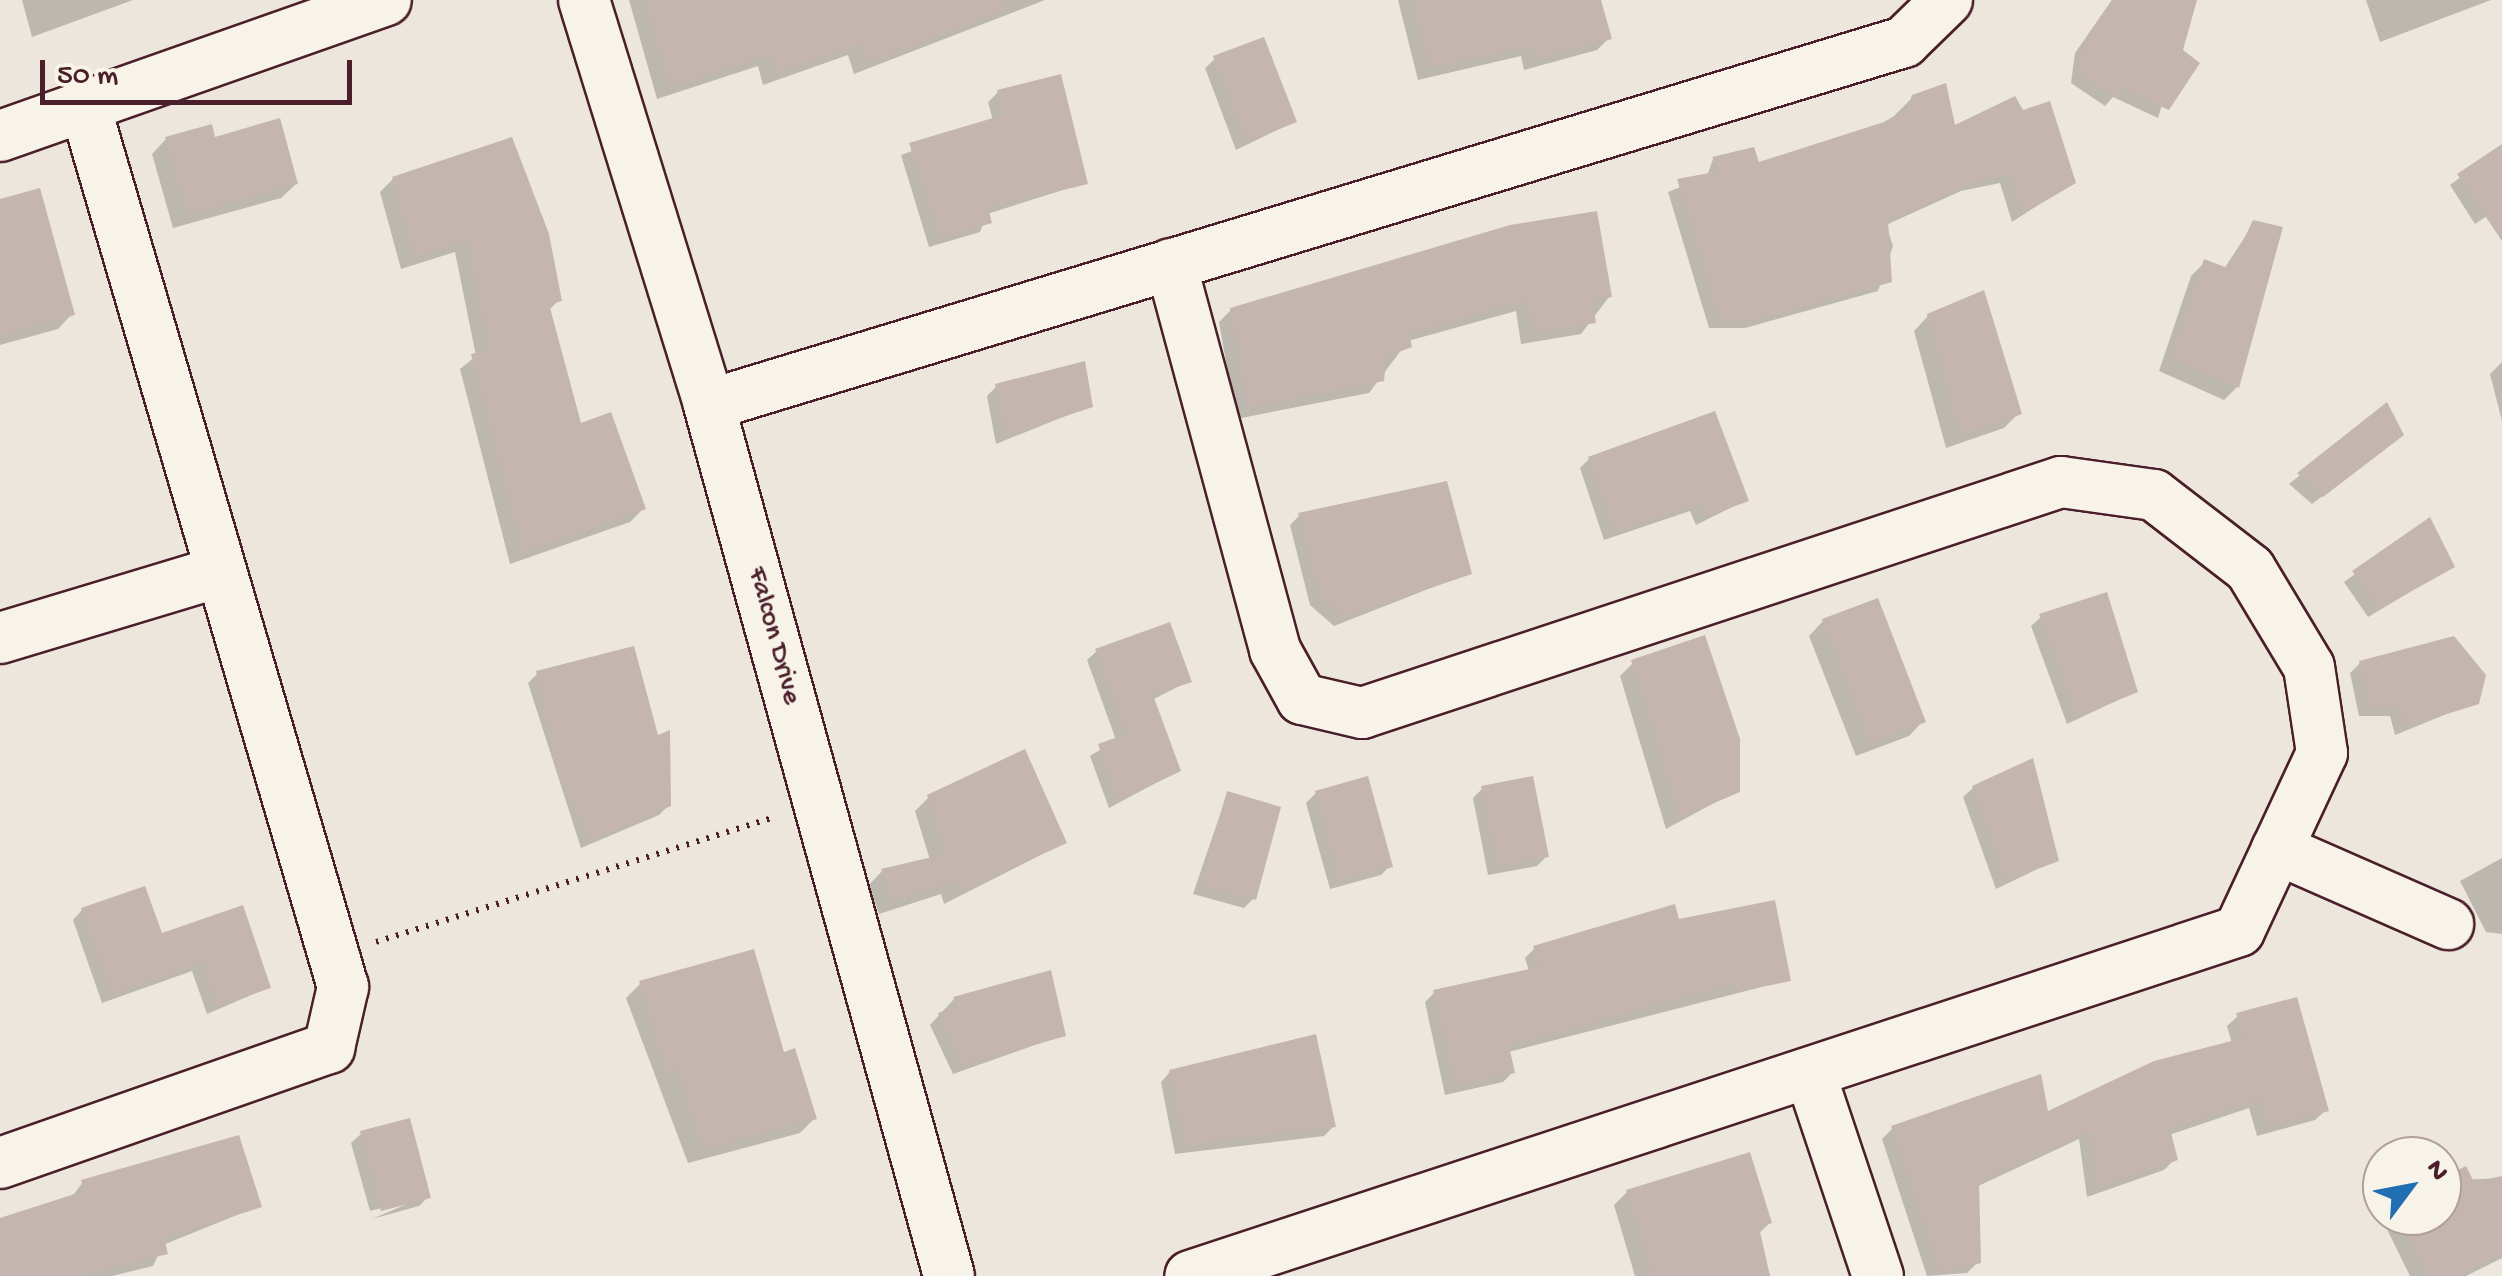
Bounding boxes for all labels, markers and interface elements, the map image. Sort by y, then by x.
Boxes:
scale bar [45,40,358,102]
text: 50 m [57,60,118,95]
street label: Falcon Drive [739,564,807,708]
north arrow [2362,1136,2462,1236]
text: N [2417,1154,2455,1187]

